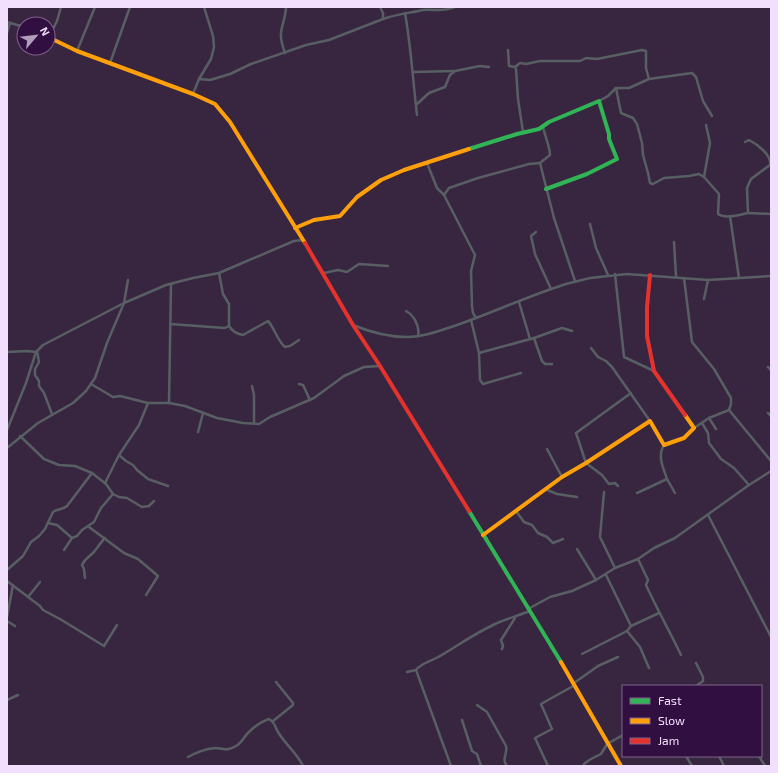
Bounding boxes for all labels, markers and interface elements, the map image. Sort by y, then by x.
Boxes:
north arrow [16,16,56,56]
text: N [38,25,53,38]
legend [622,685,762,757]
text: Fast [658,693,682,707]
text: Slow [658,713,685,727]
text: Jam [658,733,679,747]

